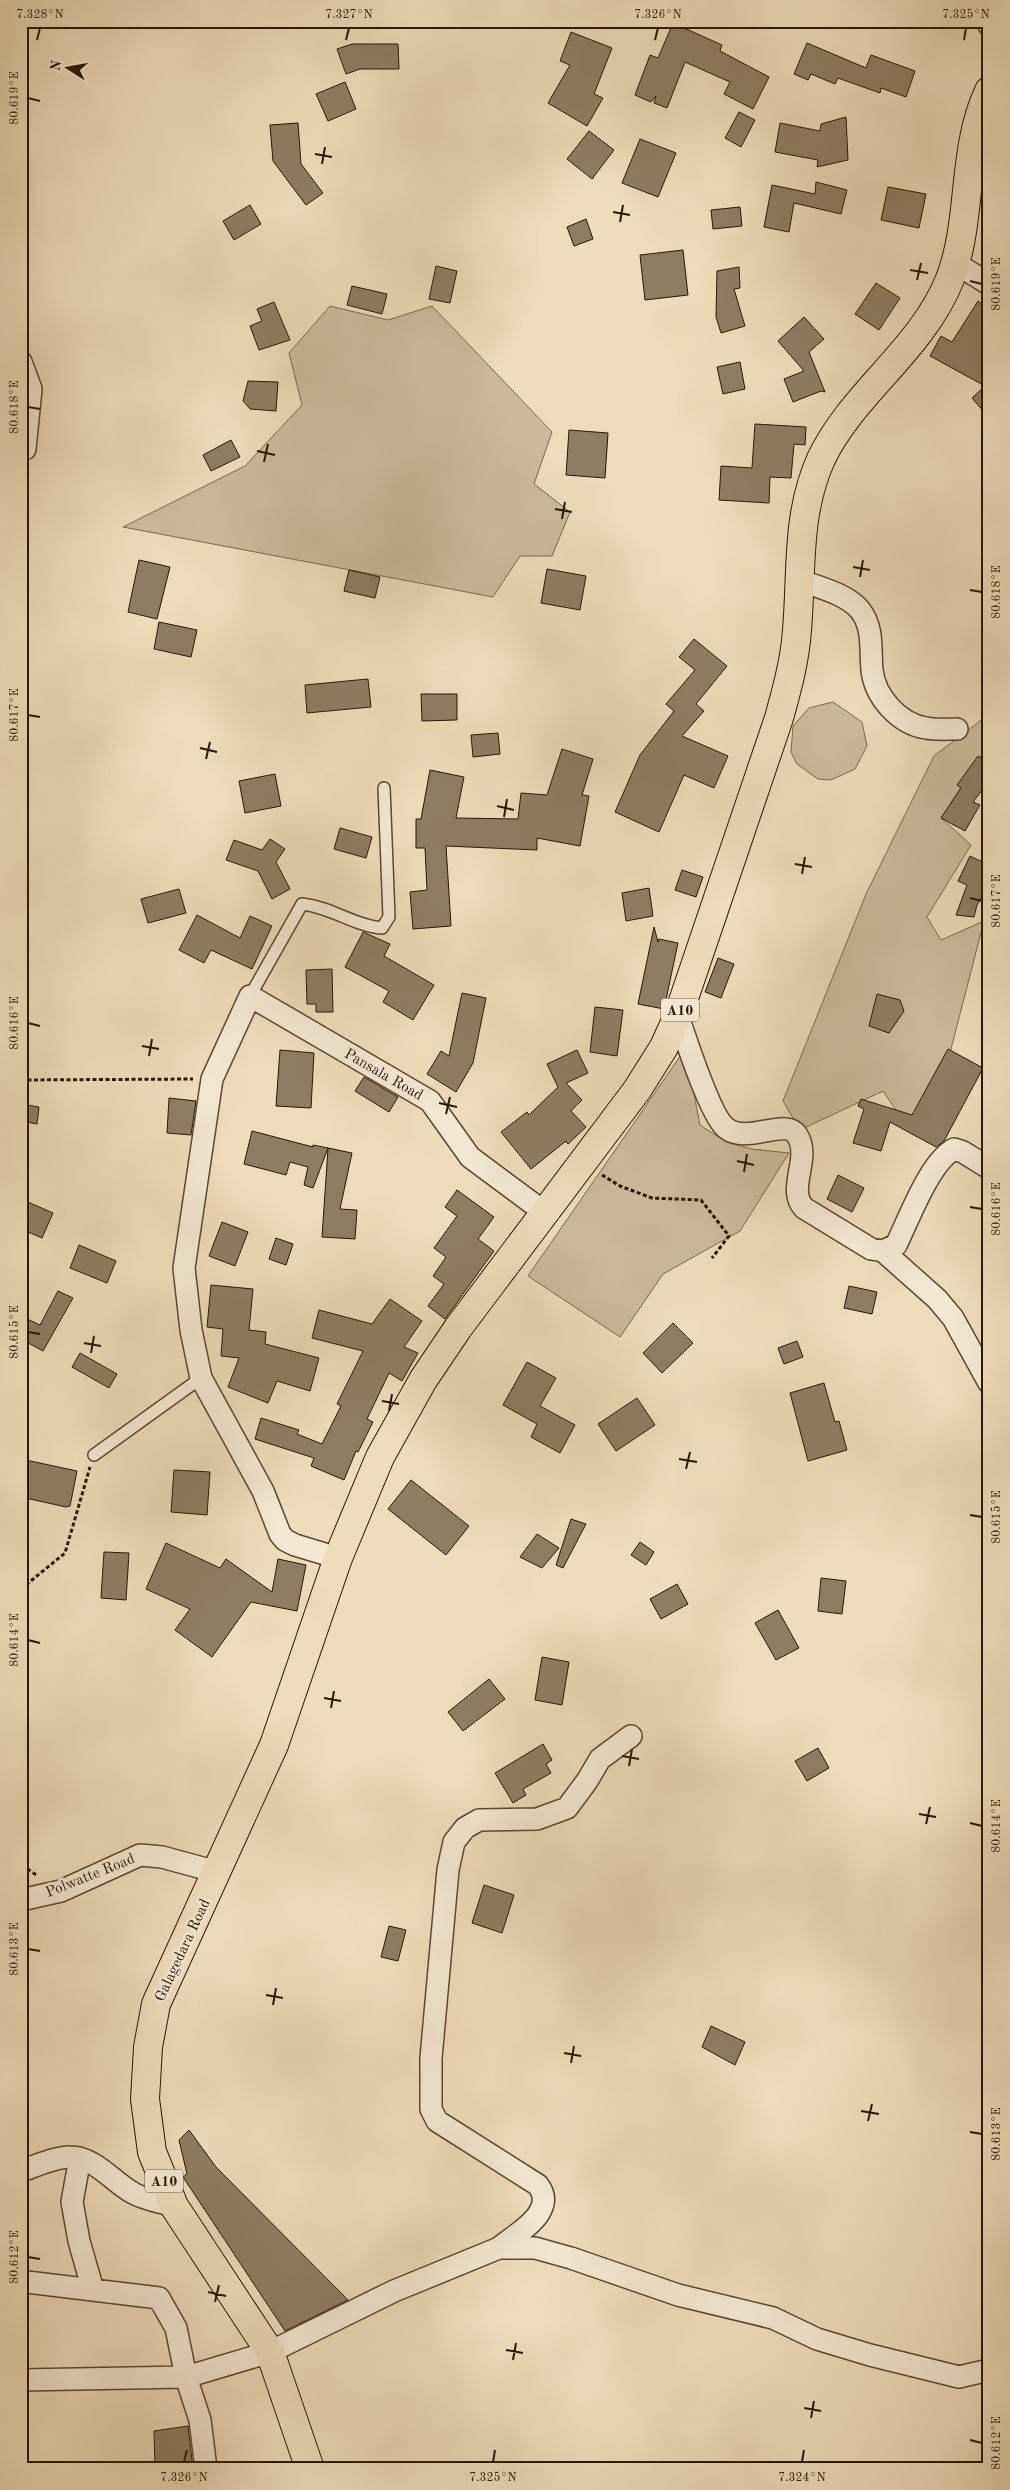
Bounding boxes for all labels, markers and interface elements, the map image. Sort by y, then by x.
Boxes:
text: 7.325°N [942,8,990,21]
text: 7.328°N [16,9,64,21]
text: 7.327°N [325,9,373,21]
text: 7.326°N [634,9,682,21]
north arrow [42,42,92,92]
text: N [48,59,64,72]
text: 80.619°E [9,71,21,125]
text: 80.619°E [991,257,1003,311]
text: 80.618°E [9,380,21,434]
text: 80.618°E [991,565,1003,619]
text: 80.617°E [9,688,21,742]
text: 80.617°E [991,874,1003,928]
text: 80.616°E [9,996,21,1050]
road number: A10 [661,998,699,1022]
street label: Pansala Road [341,1047,425,1104]
text: 80.616°E [991,1182,1003,1236]
text: 80.615°E [8,1305,21,1359]
text: 80.615°E [990,1490,1003,1544]
text: 80.614°E [9,1613,21,1667]
text: 80.614°E [991,1799,1003,1853]
street label: Polwatte Road [44,1852,137,1901]
street label: Galagedara Road [153,1897,214,2004]
text: 80.613°E [9,1922,21,1976]
text: 80.613°E [991,2107,1003,2161]
road number: A10 [145,2170,183,2192]
text: 80.612°E [9,2230,21,2284]
text: 80.612°E [991,2416,1003,2470]
text: 7.325°N [469,2471,517,2484]
text: 7.326°N [160,2472,208,2484]
text: 7.324°N [778,2472,826,2484]

